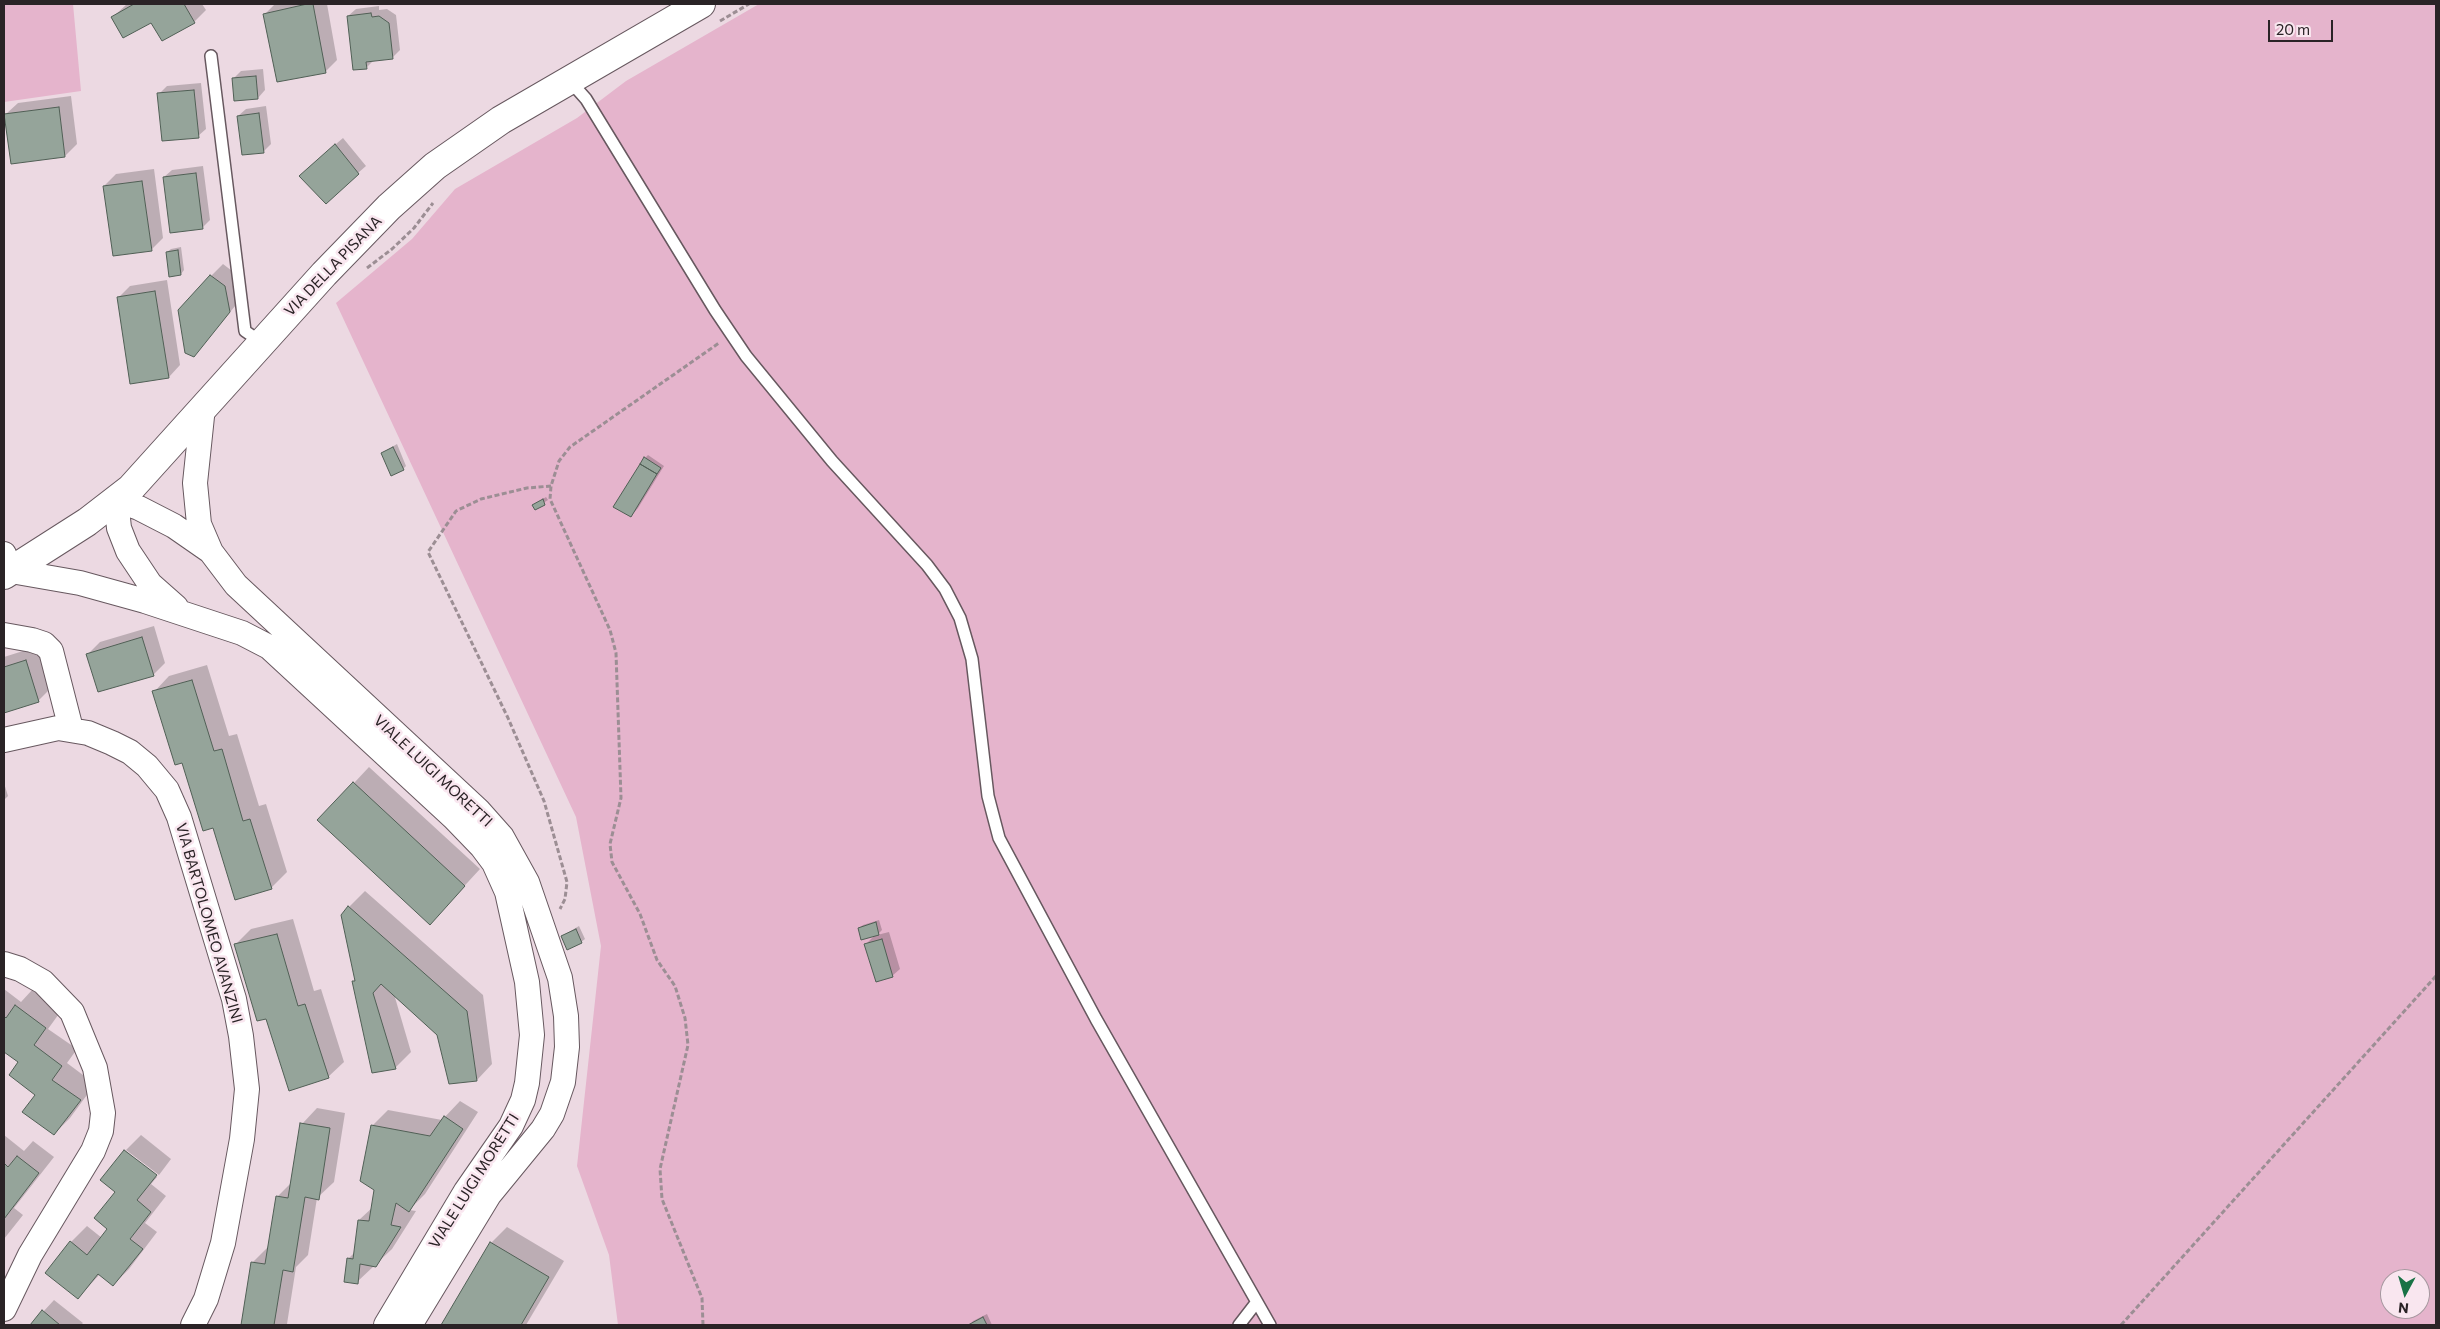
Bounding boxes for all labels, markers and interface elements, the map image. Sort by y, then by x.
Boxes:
scale bar [2270,10,2335,42]
text: 20 m [2276,20,2310,38]
street label: VIA DELLA PISANA [281,212,385,320]
street label: VIALE LUIGI MORETTI [370,711,496,831]
street label: VIA BARTOLOMEO AVANZINI [172,821,246,1025]
street label: VIALE LUIGI MORETTI [425,1110,523,1252]
north arrow [2380,1269,2430,1319]
text: N [2397,1299,2410,1317]

